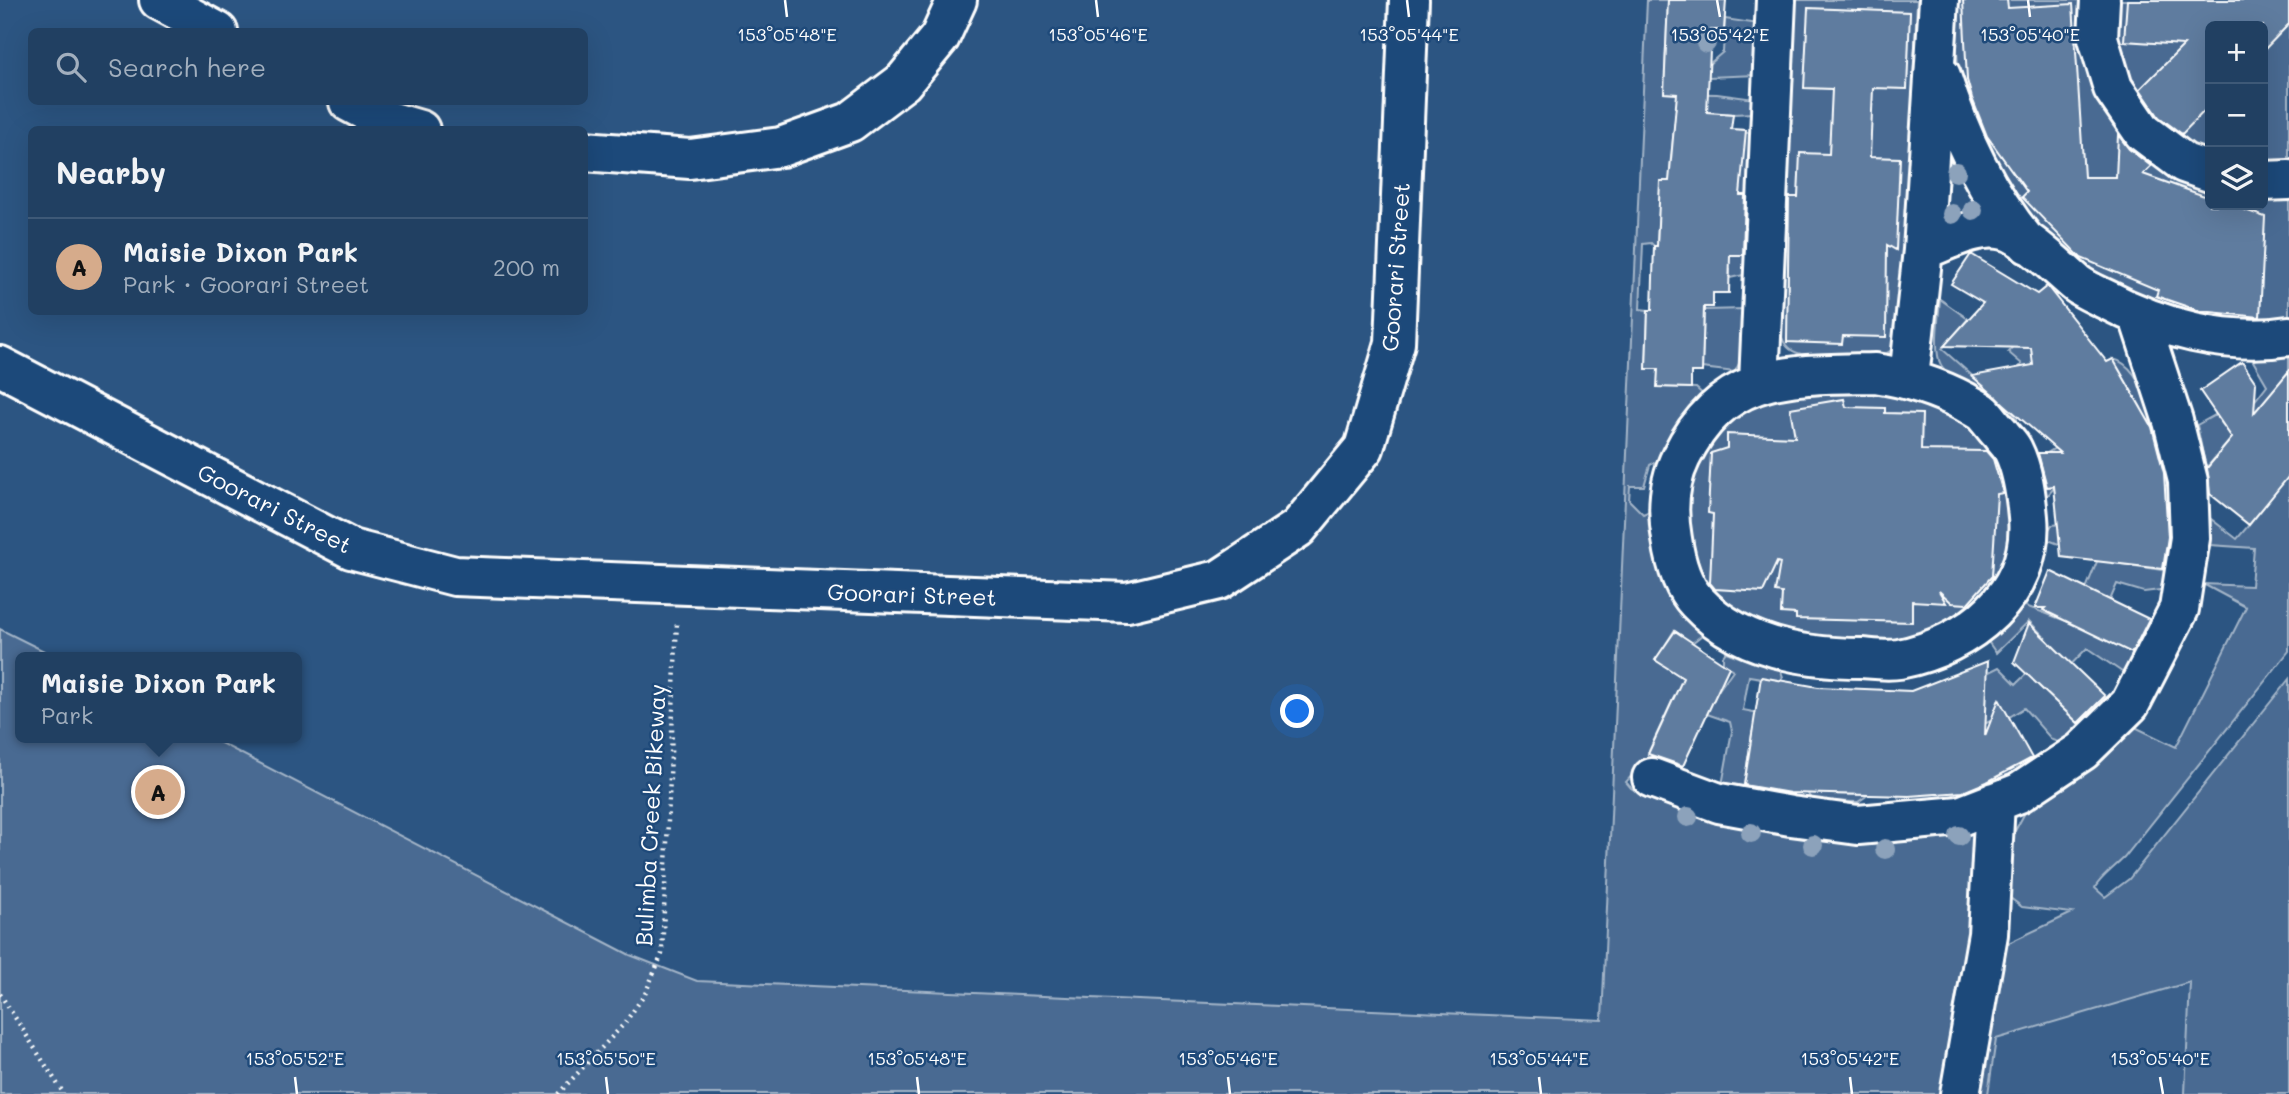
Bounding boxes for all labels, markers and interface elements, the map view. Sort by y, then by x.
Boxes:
map controls [2205,21,2268,210]
button: + [2205,21,2268,84]
text: 153°05'48"E [737,22,837,46]
text: 153°05'46"E [1048,22,1148,46]
text: 153°05'44"E [1359,22,1459,46]
text: 153°05'42"E [1671,22,1769,46]
text: 153°05'40"E [1980,22,2080,46]
search box [28,28,588,105]
icon: search [52,48,90,86]
text: Search here [108,50,266,84]
button: − [2205,84,2268,147]
button: layers [2205,147,2268,210]
text: Nearby [56,152,166,192]
street label: Goorari Street [1374,181,1416,353]
text: Maisie Dixon Park [123,235,358,269]
text: A [71,252,87,282]
text: 200 m [493,252,560,282]
text: Park · Goorari Street [123,269,369,299]
street label: Goorari Street [193,456,357,560]
street label: Goorari Street [827,576,997,612]
popup [15,652,302,743]
text: Maisie Dixon Park [41,666,276,700]
street label: Bulimba Creek Bikeway [628,683,672,947]
your location [1280,694,1314,728]
text: Park [41,700,93,730]
pin: A [135,766,181,818]
text: 153°05'52"E [246,1046,344,1070]
text: 153°05'50"E [556,1046,656,1070]
text: 153°05'48"E [867,1046,967,1070]
text: 153°05'46"E [1178,1046,1278,1070]
text: 153°05'44"E [1489,1046,1589,1070]
text: 153°05'42"E [1801,1046,1899,1070]
text: 153°05'40"E [2110,1046,2210,1070]

